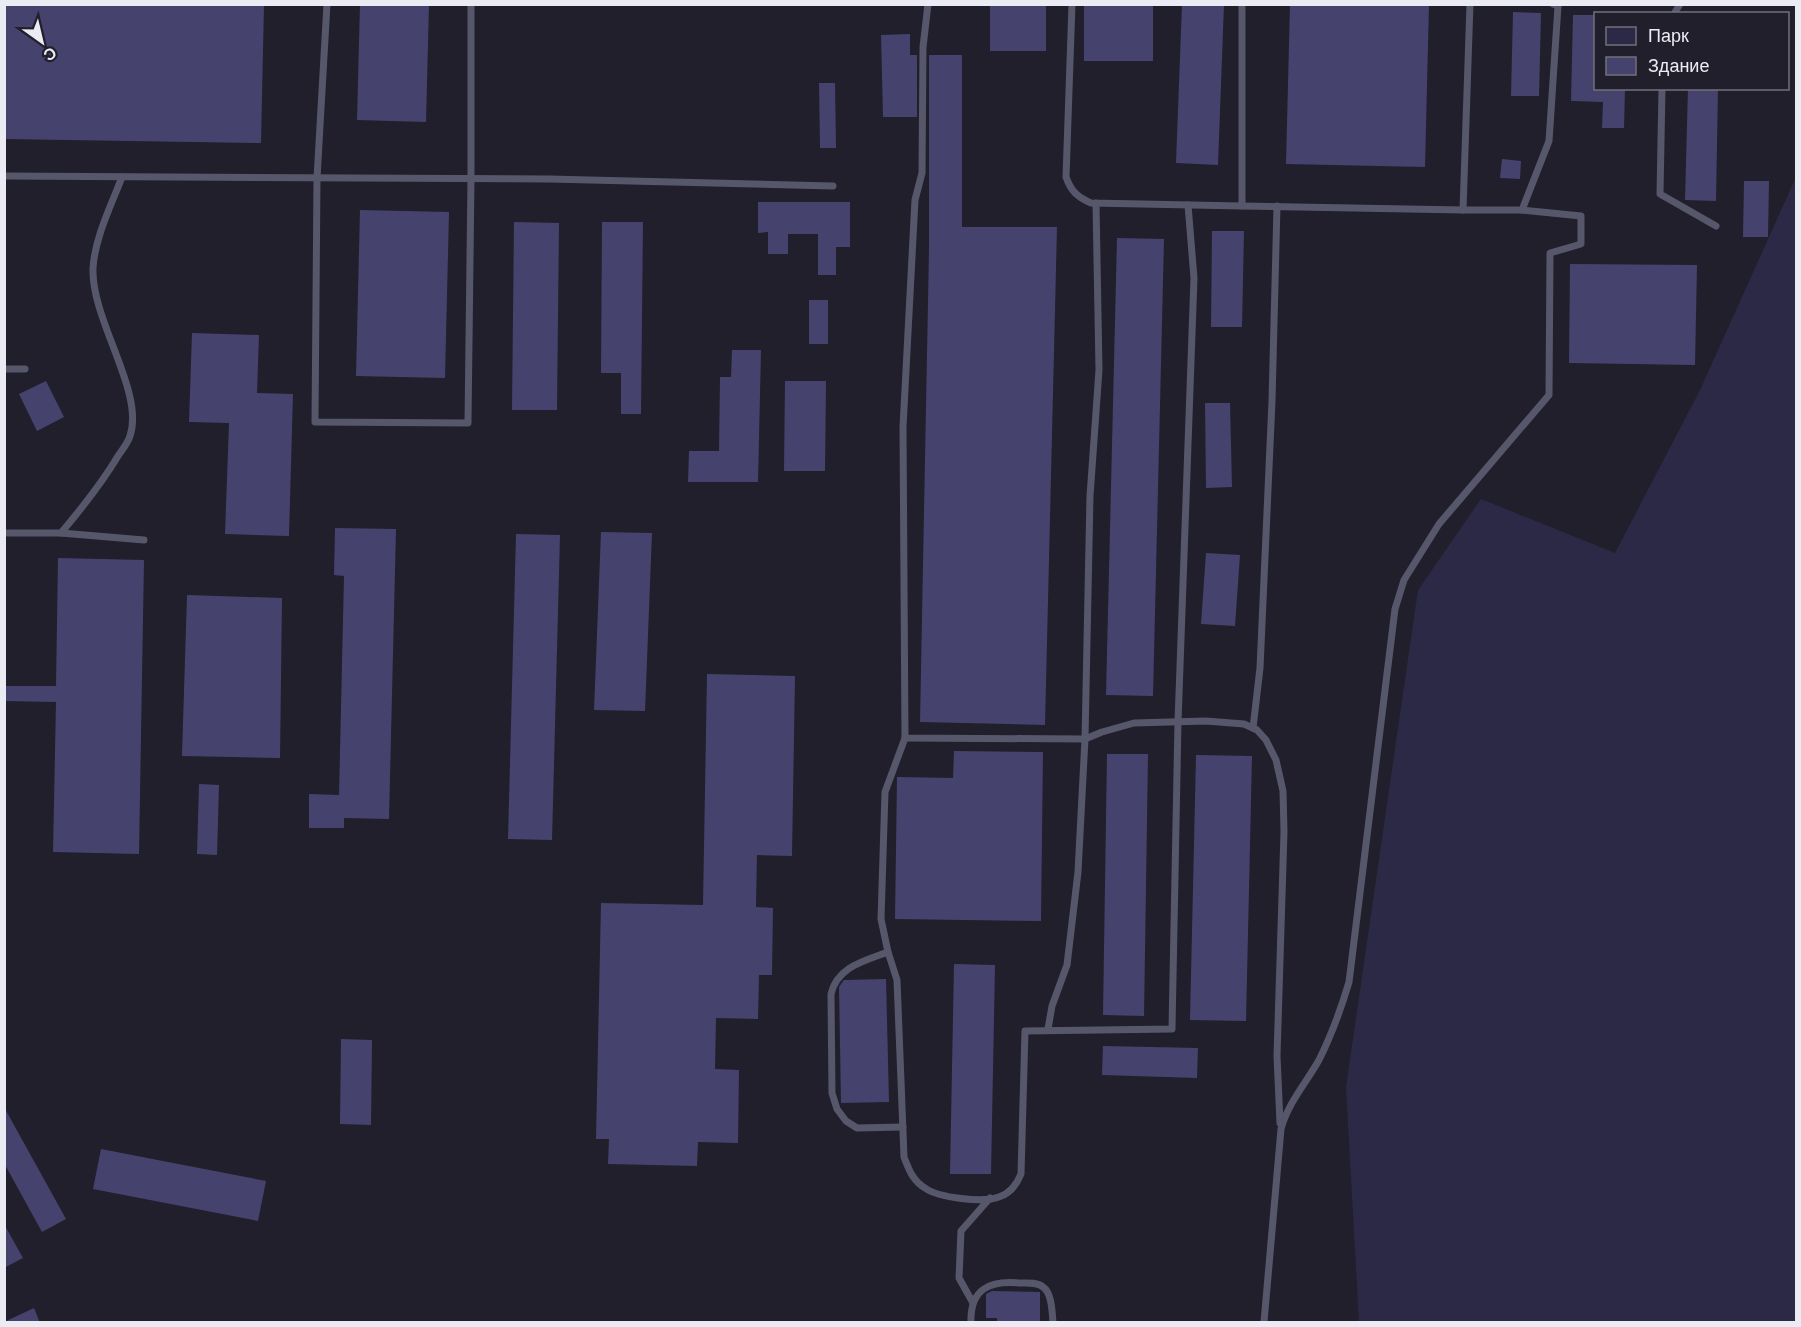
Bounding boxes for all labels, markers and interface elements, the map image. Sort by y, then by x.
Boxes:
north arrow [12,12,72,72]
legend [1594,12,1789,90]
text: Парк [1648,24,1689,46]
text: С [40,44,61,66]
text: Здание [1648,54,1709,76]

